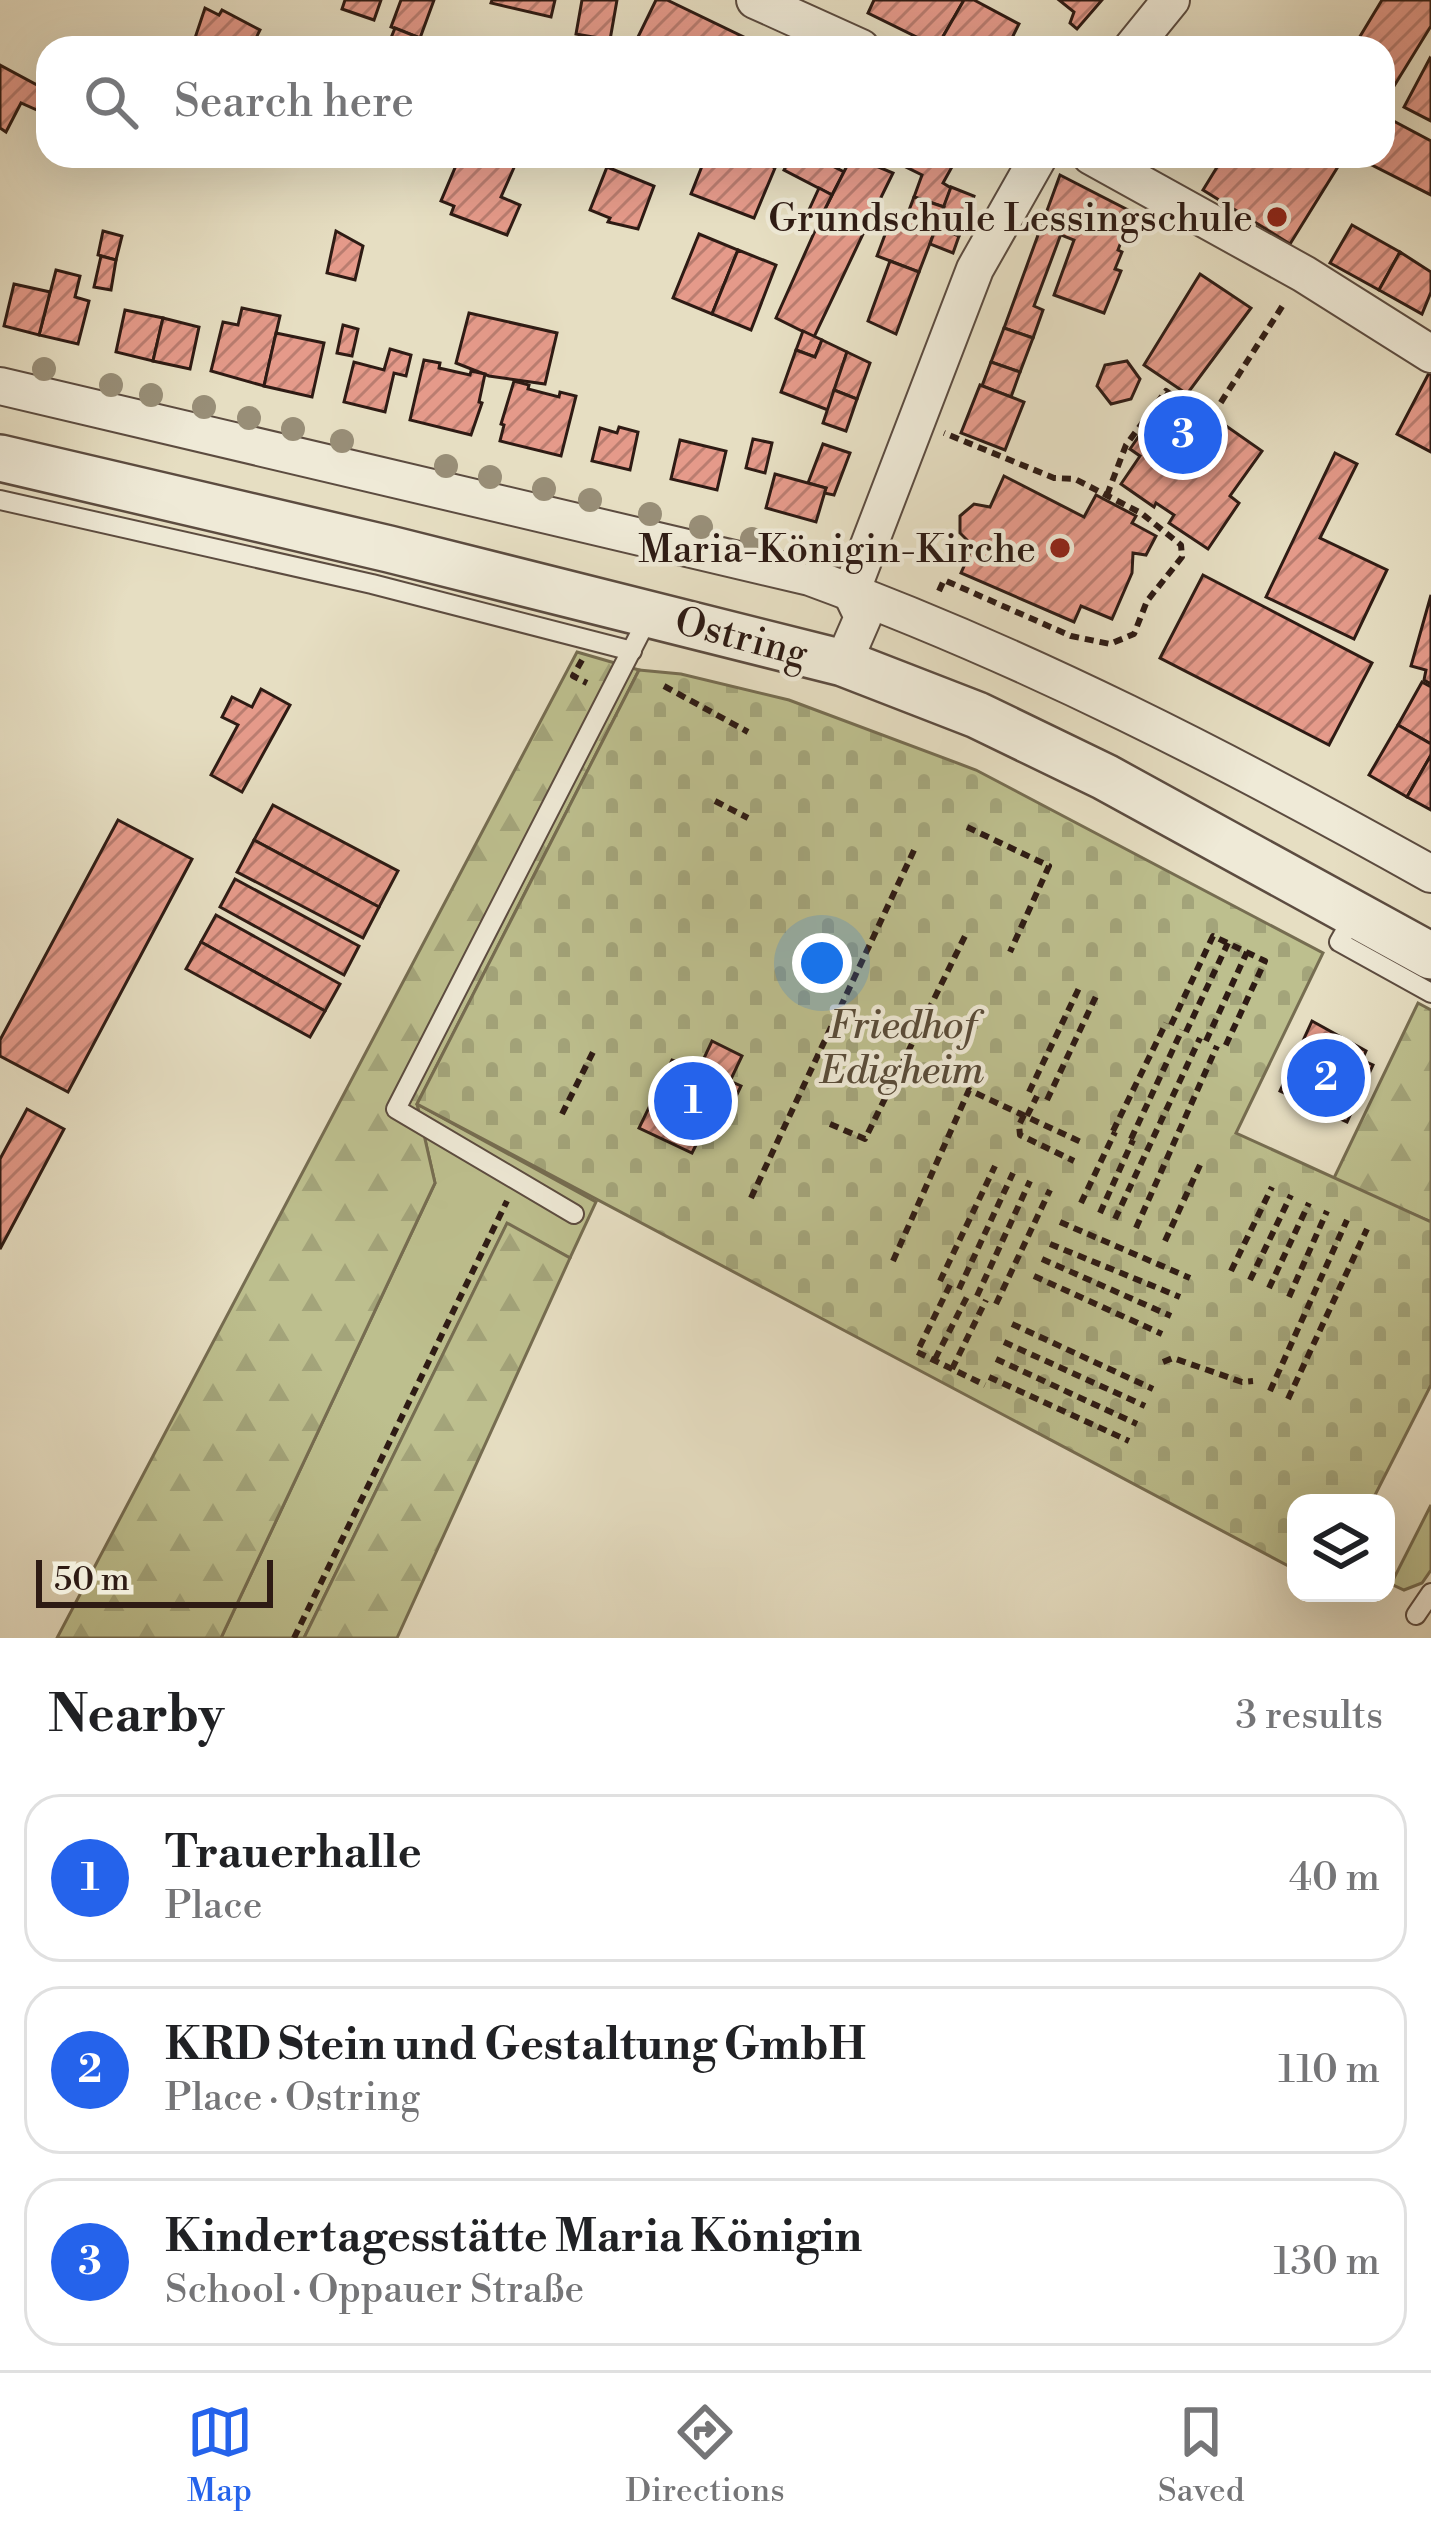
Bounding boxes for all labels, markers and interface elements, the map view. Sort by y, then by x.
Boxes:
search box [36,36,1395,168]
icon: search [78,69,144,135]
text: Search here [174,74,414,131]
place label: Grundschule Lessingschule [768,195,1253,244]
marker: Grundschule Lessingschule [1264,204,1290,230]
pin: 3 [1144,390,1222,480]
place label: Maria-Königin-Kirche [638,526,1036,575]
marker: Maria-Königin-Kirche [1047,535,1073,561]
street label: Ostring [669,597,813,680]
your location [792,933,852,993]
park label: Friedhof Edigheim [818,1002,984,1096]
pin: 2 [1287,1033,1365,1123]
pin: 1 [654,1056,732,1146]
map controls [1287,1494,1395,1602]
button: layers [1287,1494,1395,1602]
scale bar [36,1554,273,1607]
text: 50 m [54,1560,130,1601]
text: Nearby [48,1684,224,1748]
text: 3 results [1235,1692,1383,1741]
text: Trauerhalle [165,1825,422,1882]
text: 1 [81,1854,99,1903]
text: 40 m [1289,1854,1380,1903]
text: Place [165,1882,262,1931]
text: KRD Stein und Gestaltung GmbH [165,2017,866,2074]
text: 2 [78,2046,102,2095]
text: 110 m [1278,2046,1380,2095]
text: Place · Ostring [165,2074,421,2123]
text: Kindertagesstätte Maria Königin [165,2209,862,2266]
text: 3 [78,2238,102,2287]
text: 130 m [1274,2238,1380,2287]
text: School · Oppauer Straße [165,2266,584,2315]
tab: Map [187,2399,253,2512]
tab: Directions [626,2399,785,2512]
tab: Saved [1158,2399,1244,2512]

